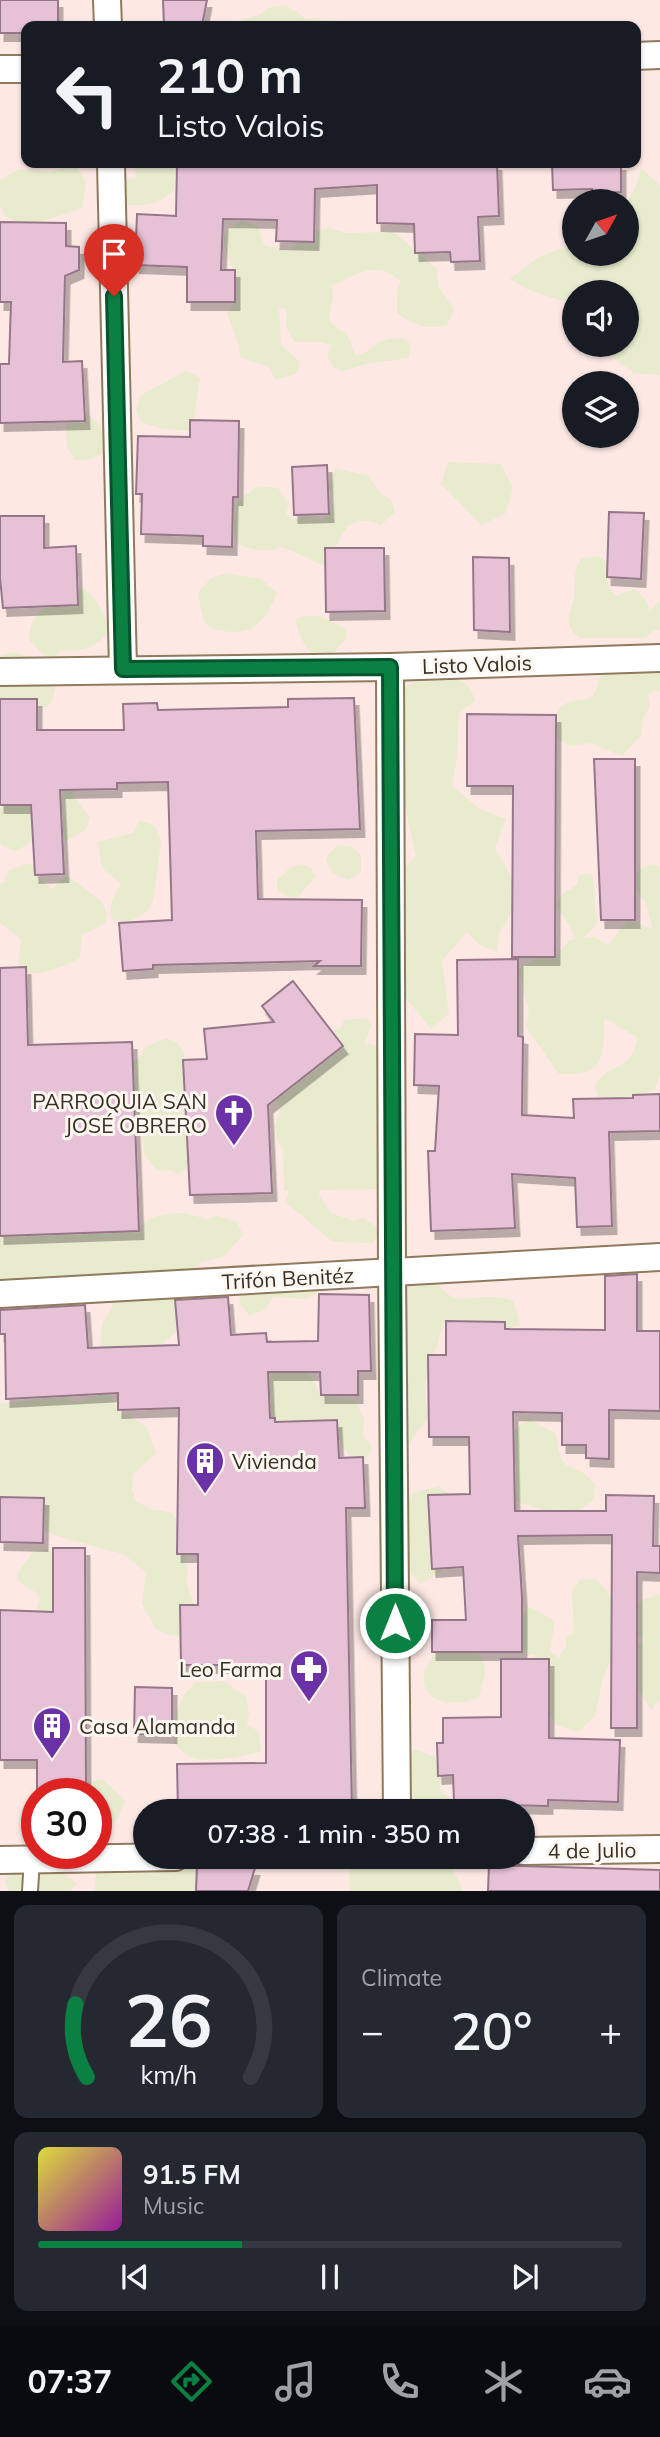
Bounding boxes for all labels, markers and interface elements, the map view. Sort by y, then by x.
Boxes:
text: 210 m [157,44,303,105]
icon: left [42,49,133,140]
text: Listo Valois [157,105,325,145]
north arrow [562,189,639,266]
map controls [562,189,639,448]
pin [84,224,144,296]
icon: arrive [95,235,133,273]
button: sound [562,280,639,357]
button: layers [562,371,639,448]
street label: Listo Valois [422,649,532,679]
place label: PARROQUIA SAN JOSÉ OBRERO [32,1088,207,1138]
church icon: PARROQUIA SAN JOSÉ OBRERO [213,1092,255,1147]
street label: Trifón Benitéz [221,1262,355,1294]
building icon: Vivienda [184,1440,226,1495]
place label: Vivienda [232,1448,317,1474]
position arrow [358,1586,432,1660]
pharmacy icon: Leo Farma [288,1648,330,1703]
place label: Leo Farma [179,1656,282,1682]
building icon: Casa Alamanda [31,1705,73,1760]
place label: Casa Alamanda [79,1713,236,1739]
speed limit sign: 30 [21,1778,112,1869]
text: 07:38 · 1 min · 350 m [207,1817,461,1850]
street label: 4 de Julio [547,1836,637,1864]
text: Climate [361,1963,442,1992]
text: 26 [125,1975,212,2066]
text: 20° [451,1998,532,2063]
text: − [361,2007,384,2055]
text: + [599,2007,622,2055]
text: km/h [140,2059,197,2090]
text: 91.5 FM [143,2158,241,2191]
text: Music [143,2191,204,2220]
icon: previous [116,2258,154,2296]
icon: pause [311,2258,349,2296]
icon: next [506,2258,544,2296]
icon: directions [167,2357,216,2406]
icon: music [271,2357,320,2406]
icon: phone [375,2357,424,2406]
icon: climate [479,2357,528,2406]
icon: car [583,2357,632,2406]
text: 07:37 [28,2361,112,2401]

